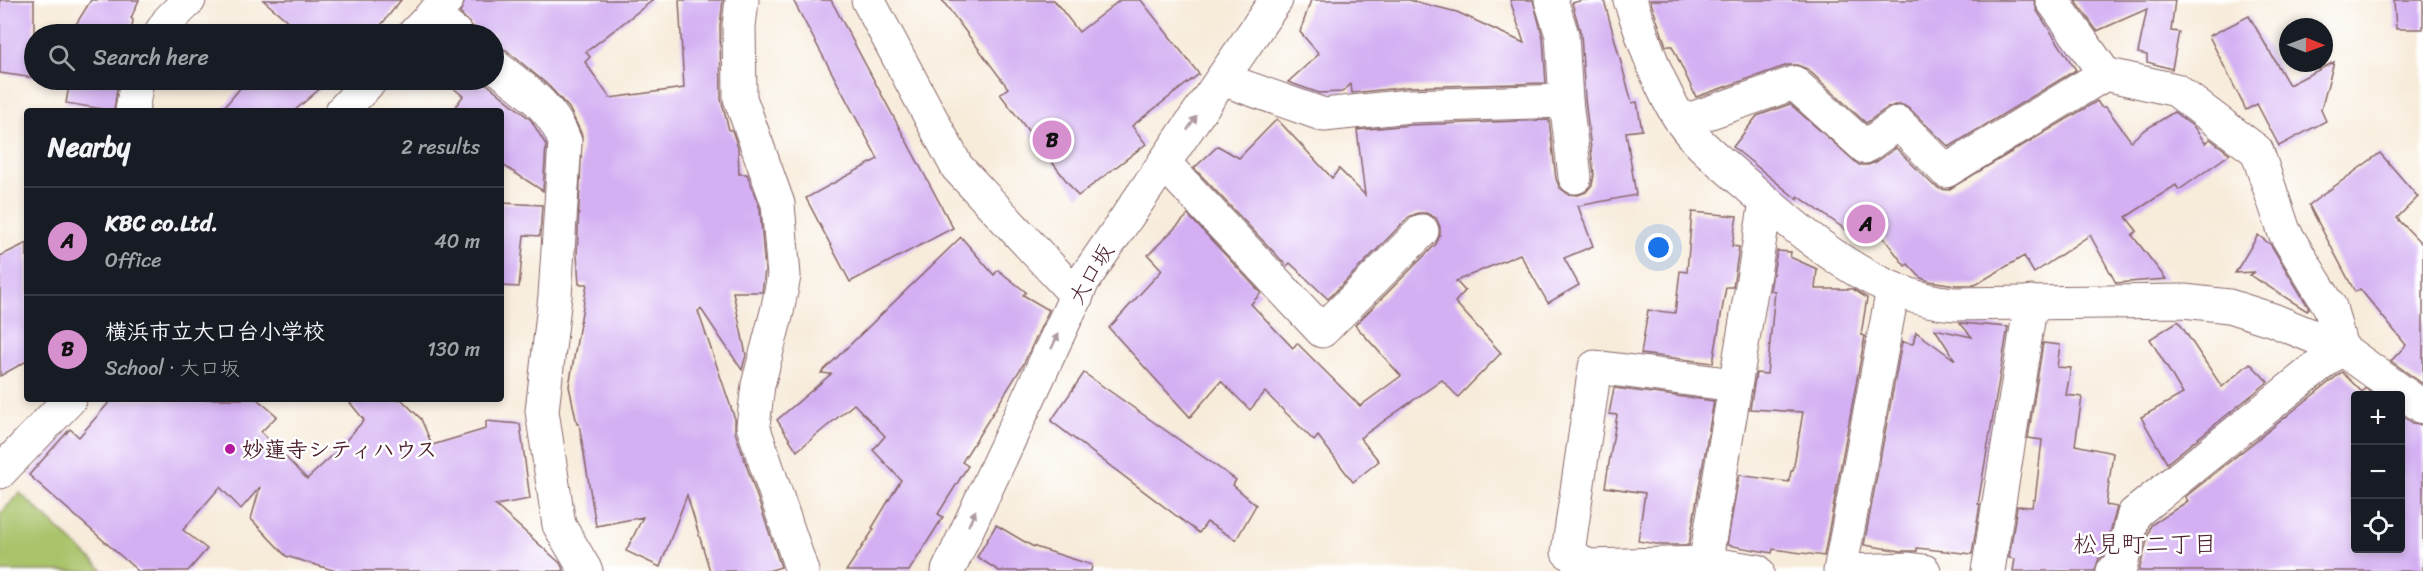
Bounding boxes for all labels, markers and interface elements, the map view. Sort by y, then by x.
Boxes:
north arrow [2279,18,2333,72]
search box [24,24,504,90]
text: Search here [93,38,209,77]
icon: search [45,41,78,74]
one-way arrow [1186,115,1197,132]
pin: B [1032,118,1072,162]
text: Nearby [48,124,130,170]
text: 2 results [401,130,480,165]
pin: A [1846,202,1886,246]
text: KBC co.Ltd. [105,204,218,243]
text: A [61,224,74,259]
text: 40 m [434,224,480,259]
your location [1644,233,1673,262]
street label: 大口坂 [1057,236,1125,312]
text: Office [105,243,161,278]
text: 横浜市立大口台小学校 [105,312,325,351]
text: B [61,332,74,367]
text: 130 m [427,332,480,367]
one-way arrow [1051,333,1060,350]
text: School · 大口坂 [105,351,240,386]
map controls [2351,391,2405,553]
button: + [2351,391,2405,445]
place label: 妙蓮寺シティハウス [242,430,437,469]
marker: 妙蓮寺シティハウス [223,442,237,456]
button: − [2351,445,2405,499]
button: locate [2351,499,2405,553]
one-way arrow [968,510,977,527]
district label: 松見町二丁目 [2073,523,2217,565]

